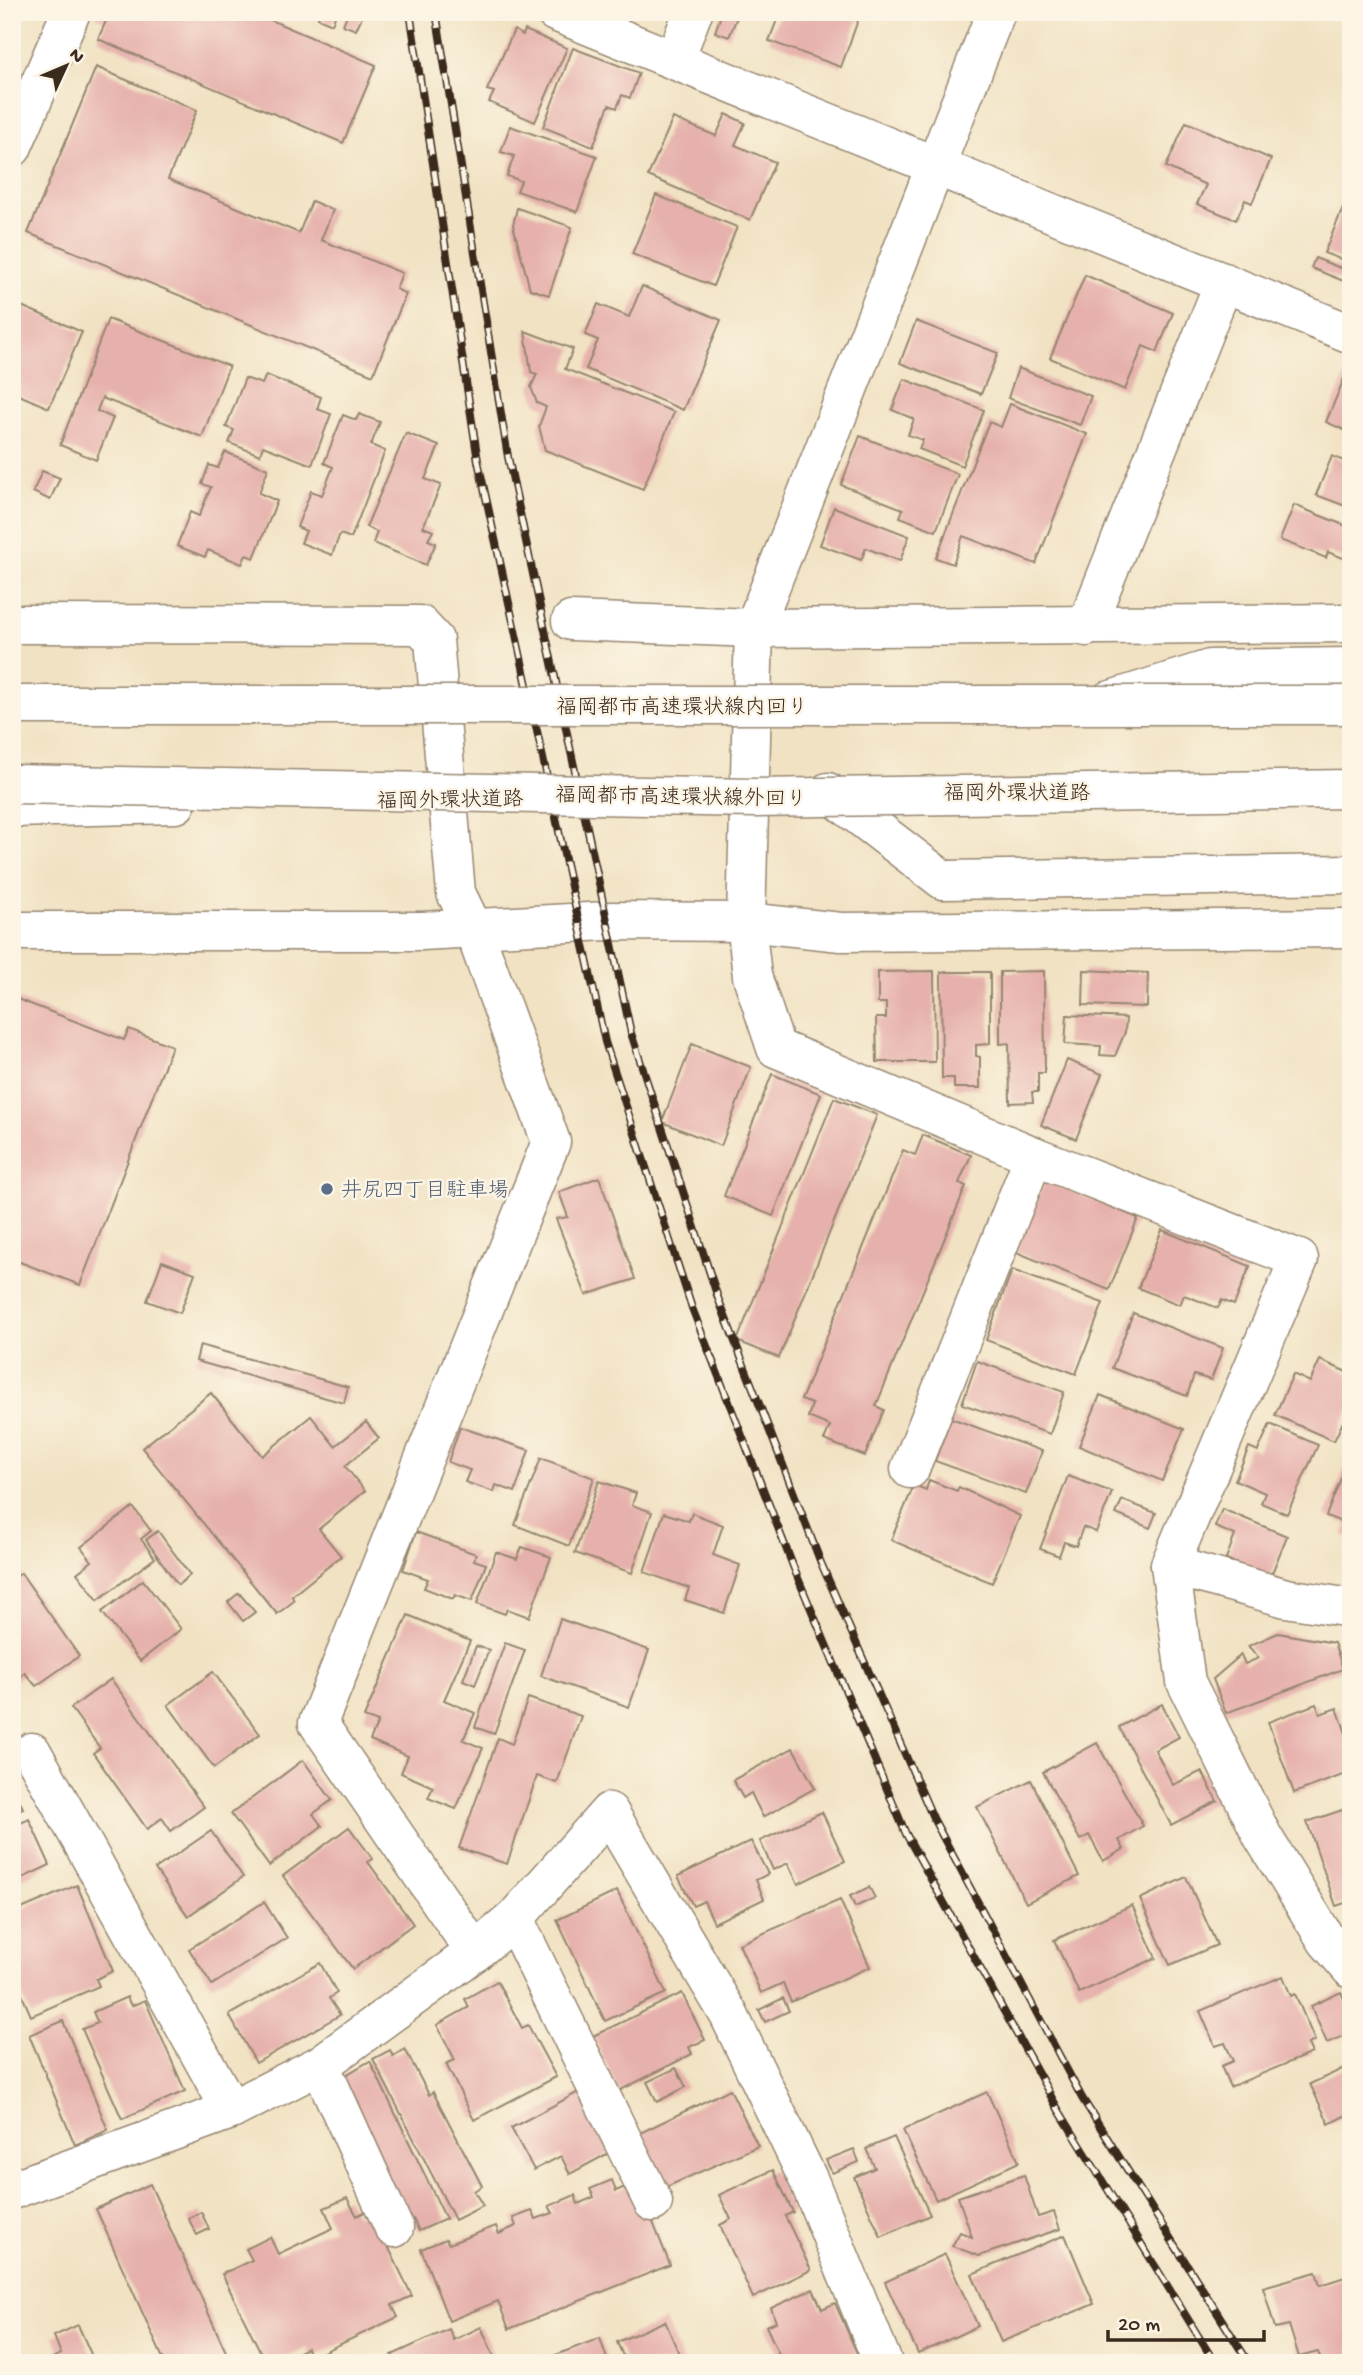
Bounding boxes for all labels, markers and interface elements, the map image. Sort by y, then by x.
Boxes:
north arrow [32,32,102,102]
text: N [63,44,88,69]
street label: 福岡都市高速環状線内回り [556,695,808,722]
street label: 福岡外環状道路 [944,781,1091,808]
street label: 福岡都市高速環状線外回り [555,783,807,814]
street label: 福岡外環状道路 [376,787,524,816]
place label: 井尻四丁目駐車場 [341,1178,509,1205]
marker: 井尻四丁目駐車場 [319,1181,335,1197]
scale bar [1108,2298,1263,2342]
text: 20 m [1118,2314,1160,2339]

